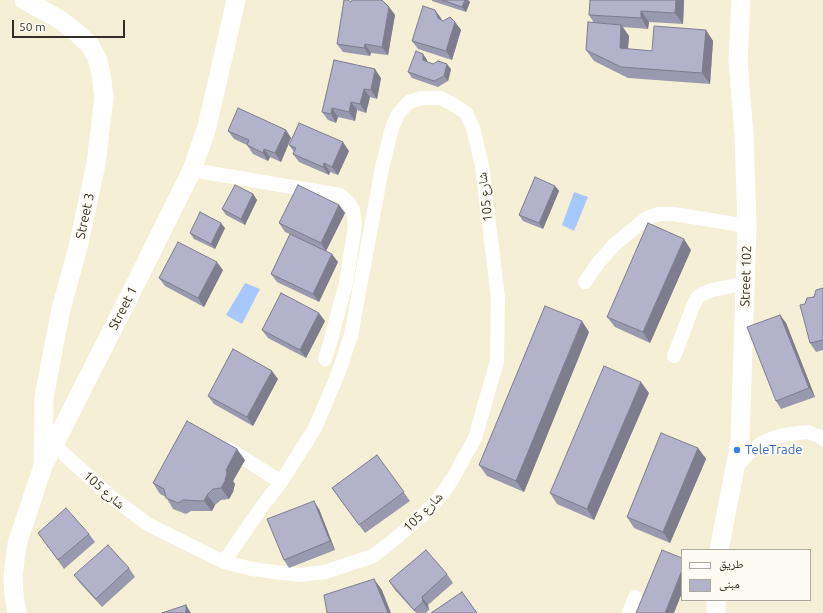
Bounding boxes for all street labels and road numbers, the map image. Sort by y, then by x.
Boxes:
street label: شارع 105 [474,171,496,223]
street label: Street 3 [73,192,97,240]
street label: Street 102 [737,245,755,307]
street label: Street 1 [105,284,141,332]
street label: شارع 105 [80,468,128,512]
street label: شارع 105 [400,489,446,535]

